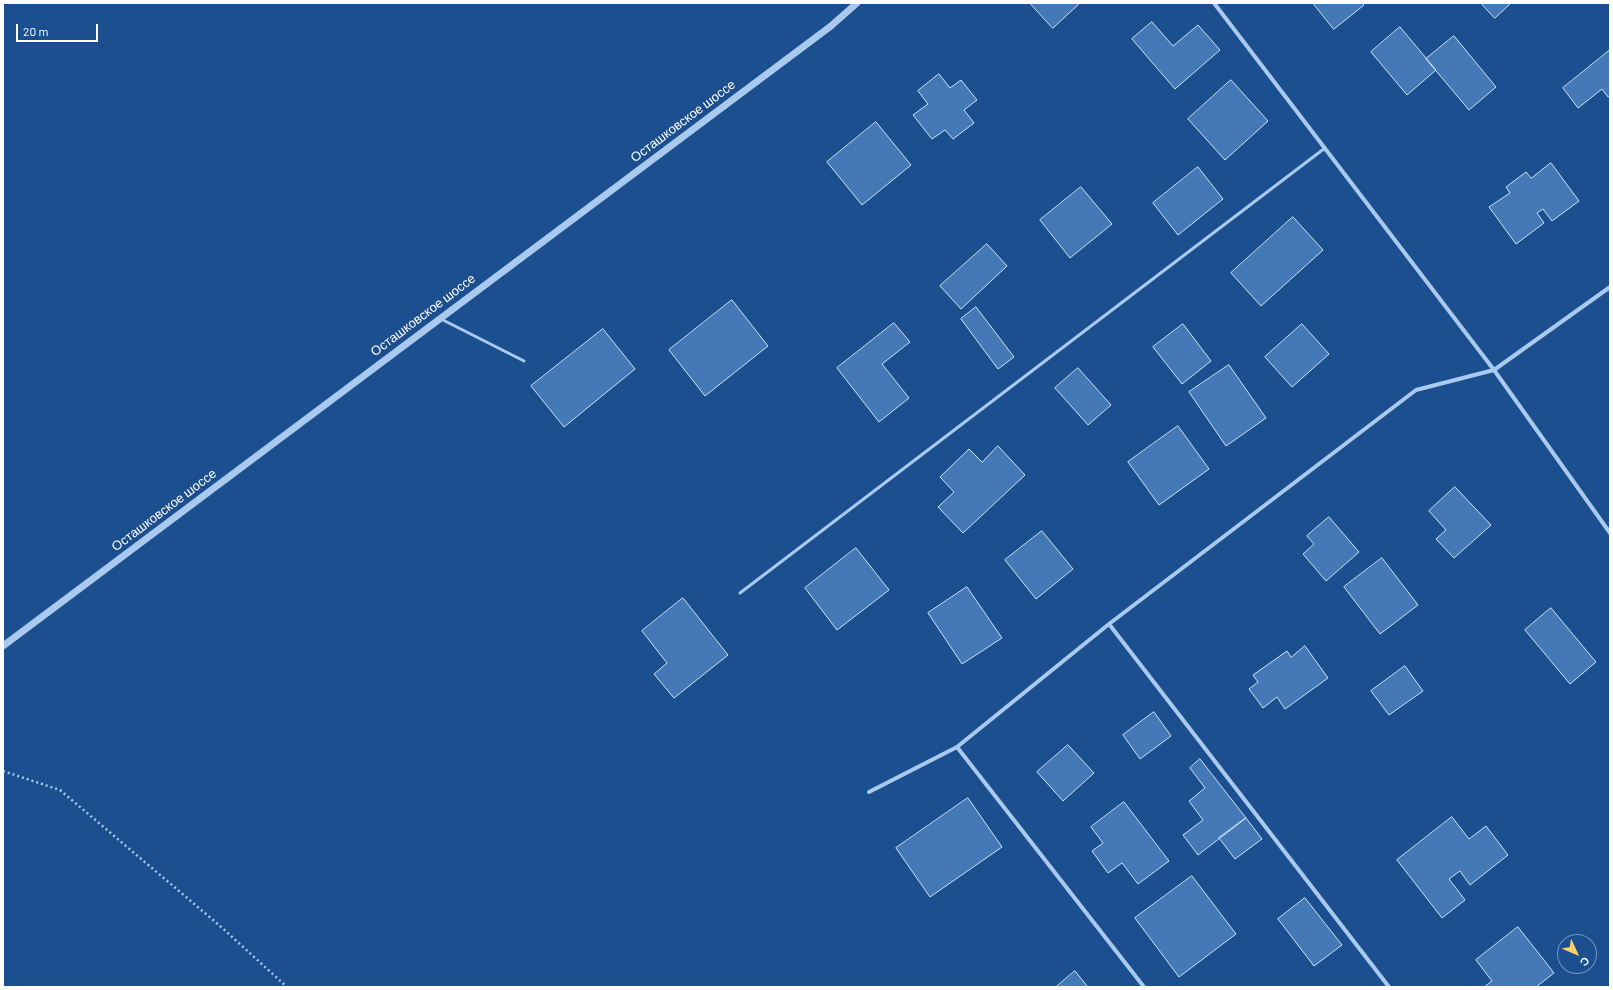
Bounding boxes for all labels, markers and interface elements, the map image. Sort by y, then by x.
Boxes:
scale bar [18,16,100,42]
text: 20 m [23,24,49,38]
street label: Осташковское шоссе [628,76,738,166]
street label: Осташковское шоссе [368,270,478,360]
street label: Осташковское шоссе [109,465,219,555]
north arrow [1557,934,1597,974]
text: С [1578,955,1593,969]

